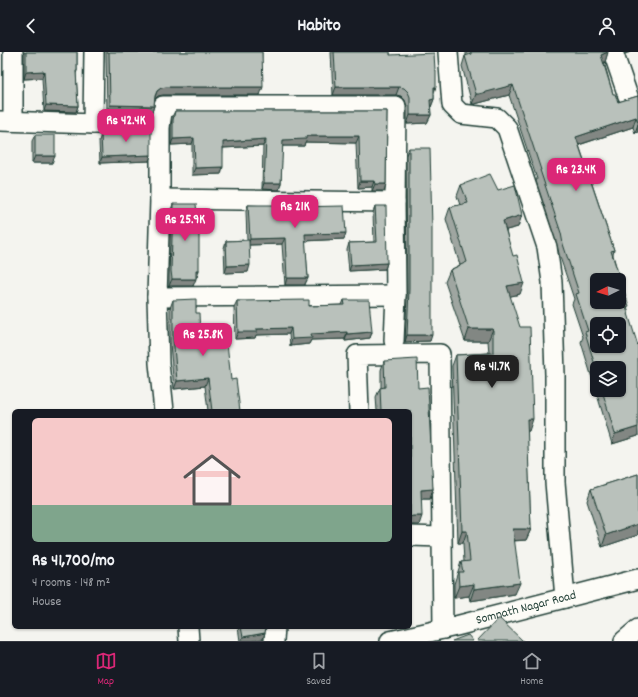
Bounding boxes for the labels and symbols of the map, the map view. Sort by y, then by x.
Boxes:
pin: Rs 42.4K [85,109,167,143]
pin: Rs 23.4K [535,158,617,192]
pin: Rs 21K [262,195,328,229]
pin: Rs 25.9K [144,208,226,242]
north arrow [590,273,626,309]
pin: Rs 25.8K [162,323,244,357]
pin: Rs 41.7K [451,355,533,389]
street label: Somnath Nagar Road [474,586,578,630]

